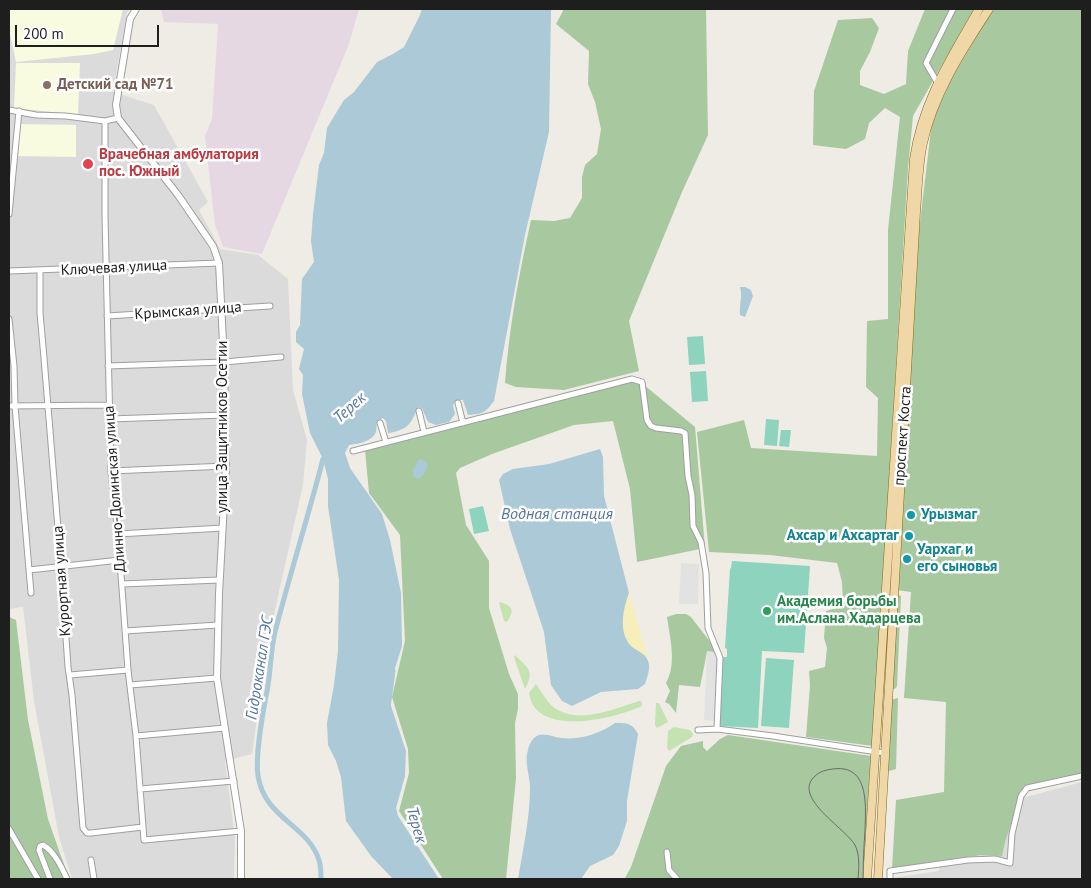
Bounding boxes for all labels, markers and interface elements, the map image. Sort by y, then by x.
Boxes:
scale bar [18,15,161,47]
text: 200 m [23,24,64,43]
place label: Детский сад №71 [57,76,174,94]
marker: Детский сад №71 [41,79,53,91]
place label: Врачебная амбулатория пос. Южный [99,146,259,181]
marker: Врачебная амбулатория пос. Южный [81,157,95,171]
street label: Ключевая улица [60,256,168,280]
street label: Крымская улица [134,298,242,324]
street label: улица Защитников Осетии [214,341,232,513]
street label: проспект Коста [891,386,915,486]
water label: Терек [330,388,370,428]
street label: Длинно-Долинская улица [100,405,130,573]
water label: Водная станция [501,504,613,524]
place label: Урызмаг [921,506,977,524]
marker: Урызмаг [905,509,917,521]
street label: Курортная улица [49,525,75,637]
place label: Ахсар и Ахсартаг [787,527,899,545]
marker: Ахсар и Ахсартаг [903,530,915,542]
place label: Уархаг и его сыновья [917,541,997,576]
marker: Уархаг и его сыновья [901,553,913,565]
place label: Академия борьбы им.Аслана Хадарцева [777,593,921,628]
marker: Академия борьбы им.Аслана Хадарцева [761,605,773,617]
water label: Гидроканал ГЭС [242,615,278,721]
water label: Терек [402,805,430,845]

